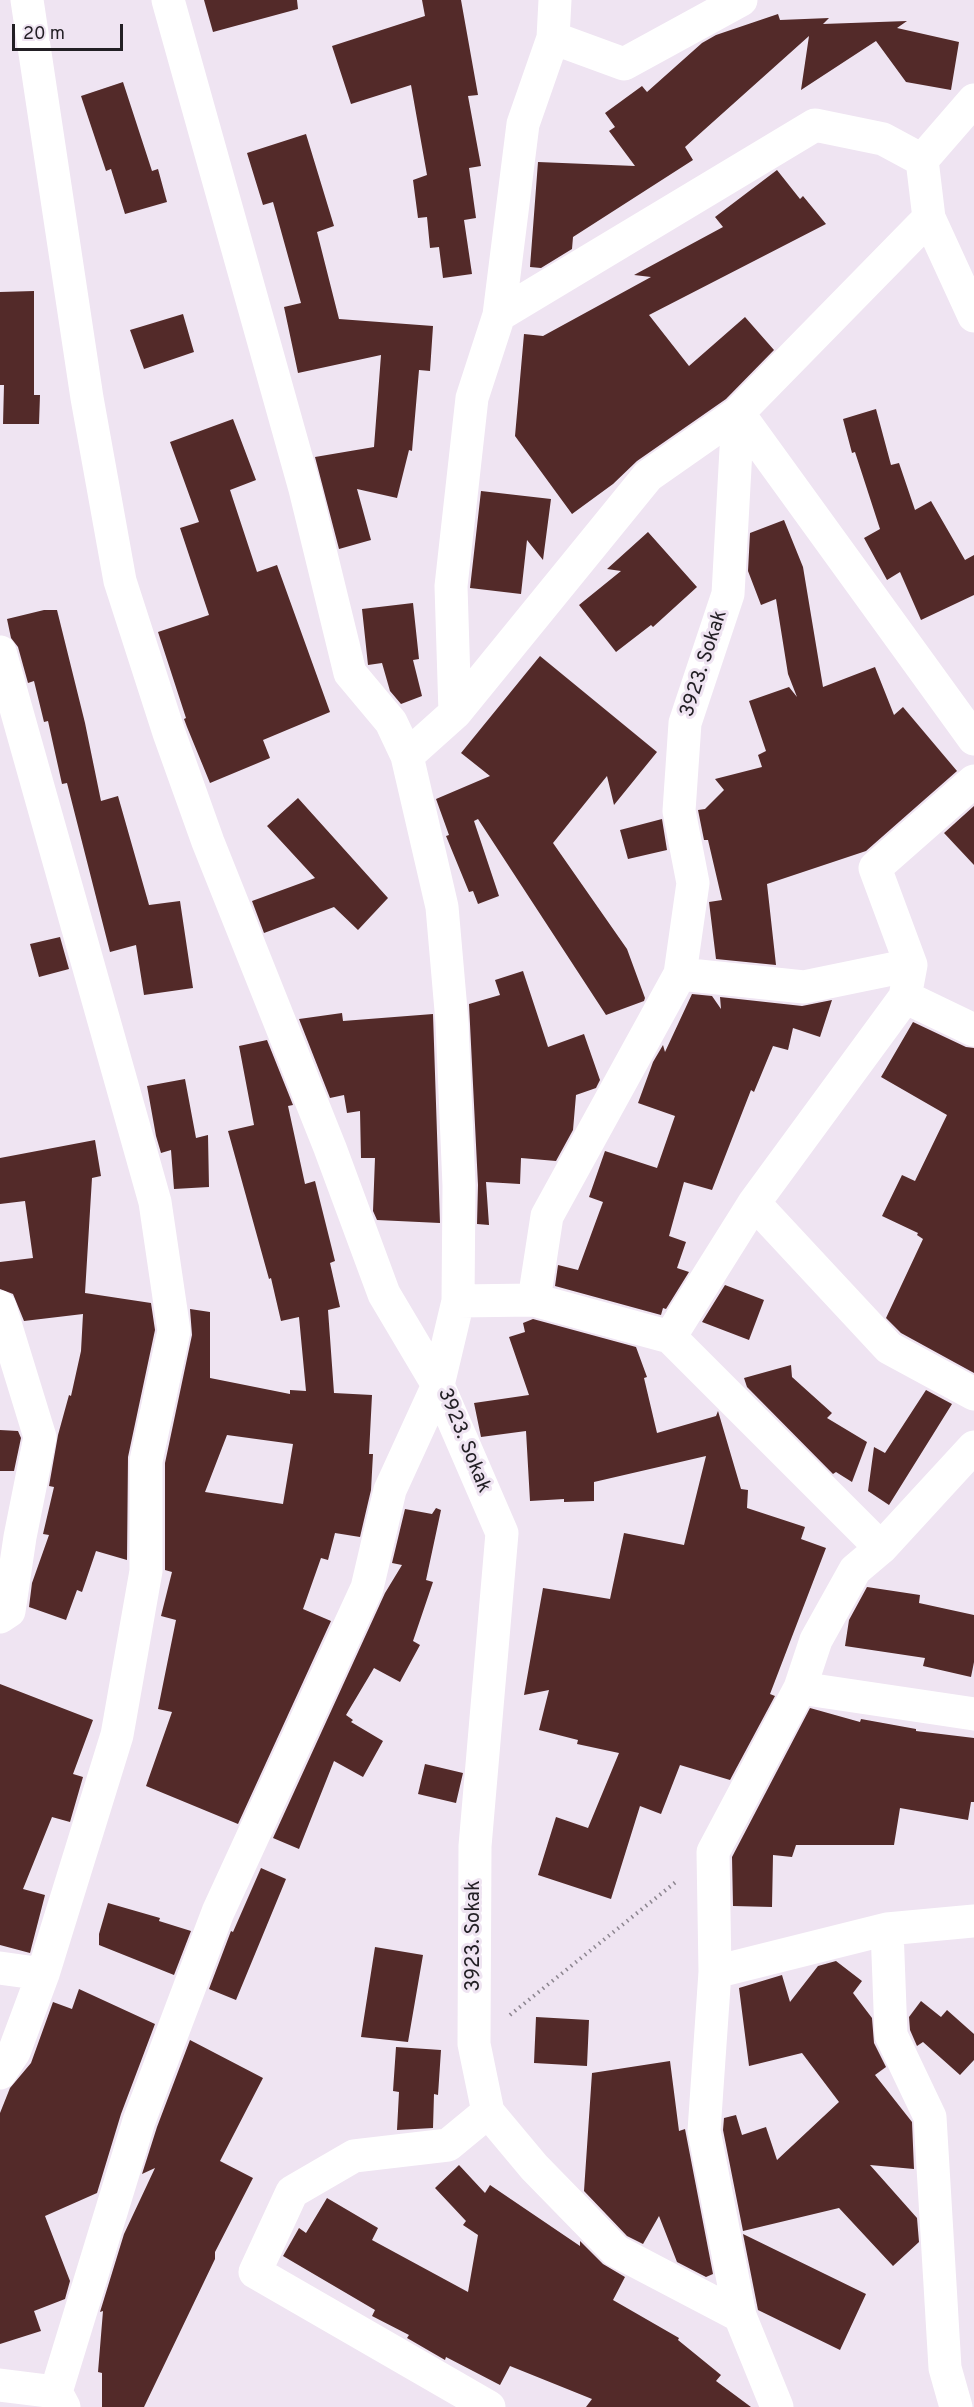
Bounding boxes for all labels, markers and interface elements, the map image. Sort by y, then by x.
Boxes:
scale bar [15,12,126,50]
text: 20 m [23,23,65,46]
street label: 3923. Sokak [676,608,734,720]
street label: 3923. Sokak [431,1385,495,1497]
street label: 3923. Sokak [463,1881,487,1991]

